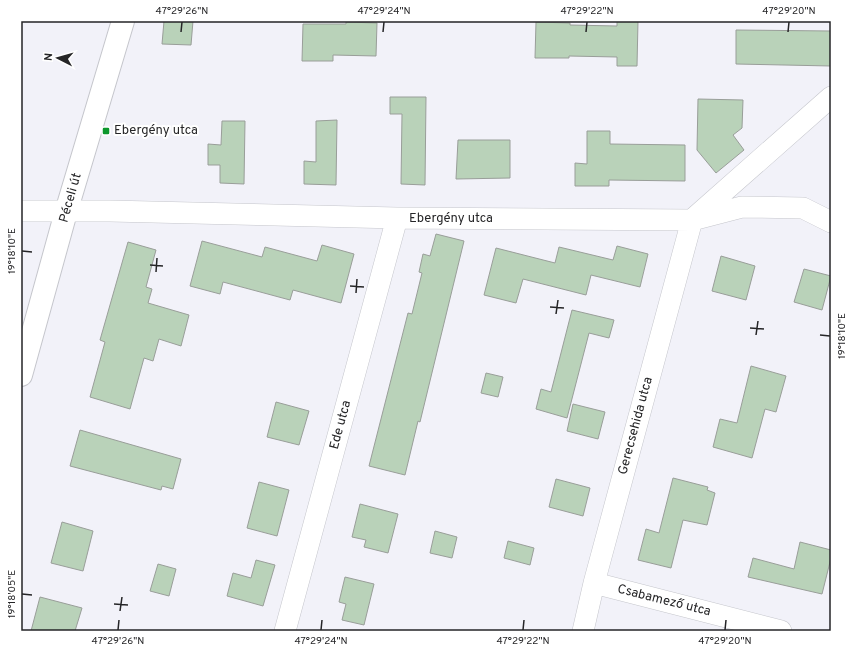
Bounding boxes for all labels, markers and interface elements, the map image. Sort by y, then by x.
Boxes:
text: 47°29'26"N [156,5,208,18]
text: 47°29'24"N [358,5,411,18]
text: 47°29'22"N [560,5,614,18]
text: 47°29'20"N [762,5,816,18]
north arrow [38,38,78,78]
text: N [42,52,56,62]
place label: Ebergény utca [114,123,198,139]
marker: Ebergény utca [101,126,111,136]
street label: Péceli út [56,171,86,225]
street label: Ebergény utca [409,211,493,227]
text: 19°18'10"E [6,228,19,274]
text: 19°18'10"E [836,313,849,359]
street label: Gerecsehida utca [615,375,657,477]
street label: Ede utca [327,399,355,451]
text: 19°18'05"E [6,570,19,618]
street label: Csabamező utca [616,582,712,620]
text: 47°29'26"N [92,635,144,648]
text: 47°29'24"N [295,635,348,648]
text: 47°29'22"N [496,635,550,648]
text: 47°29'20"N [698,635,752,648]

